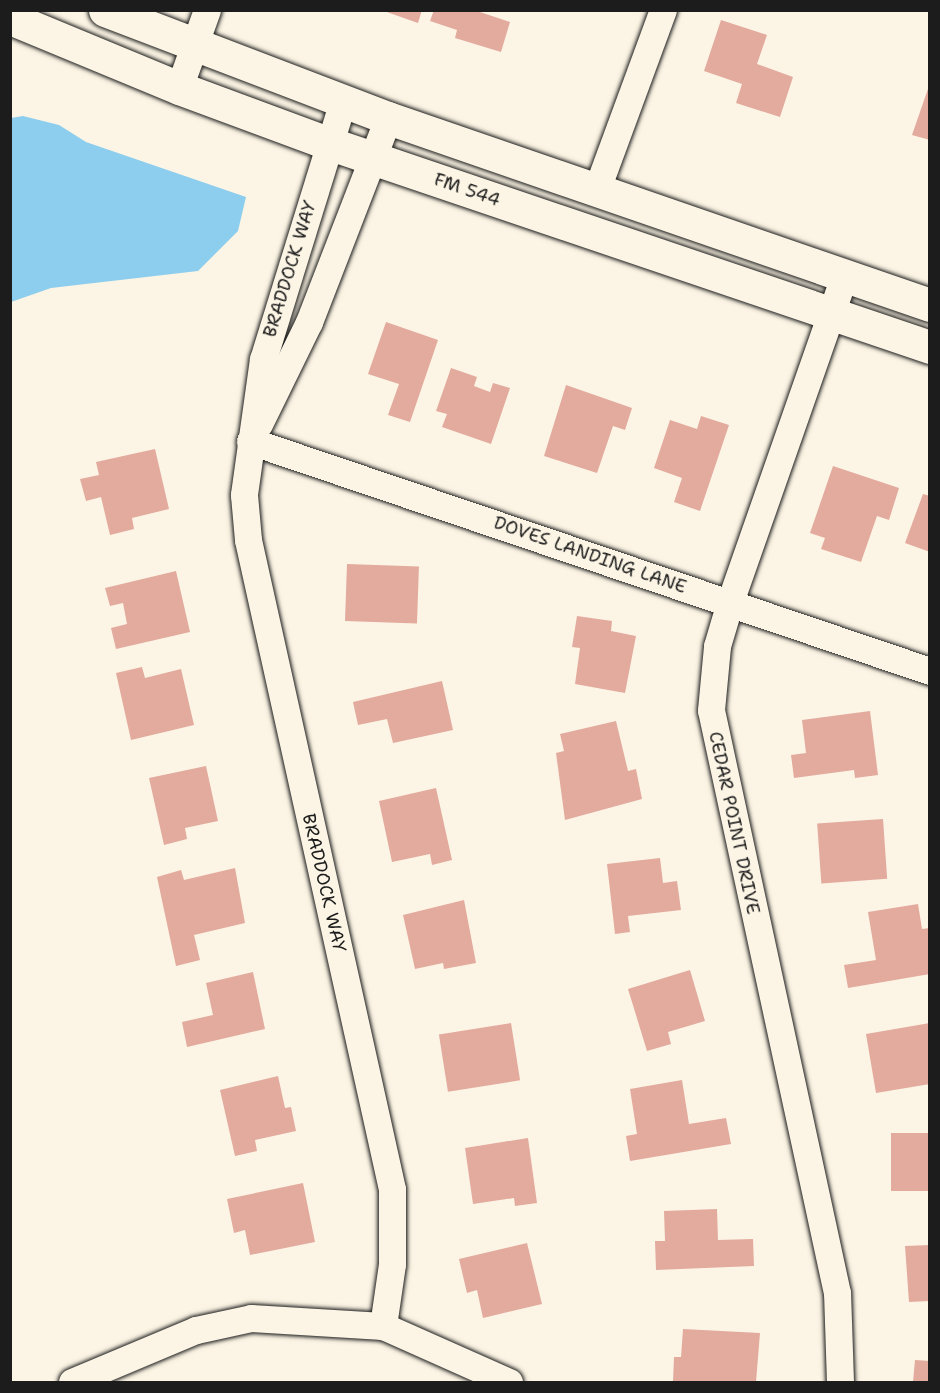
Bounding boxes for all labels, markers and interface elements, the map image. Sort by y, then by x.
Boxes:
street label: FM 544 [431,169,503,211]
street label: BRADDOCK WAY [259,198,321,340]
street label: DOVES LANDING LANE [491,512,689,598]
street label: CEDAR POINT DRIVE [704,730,764,916]
street label: BRADDOCK WAY [298,812,350,954]

